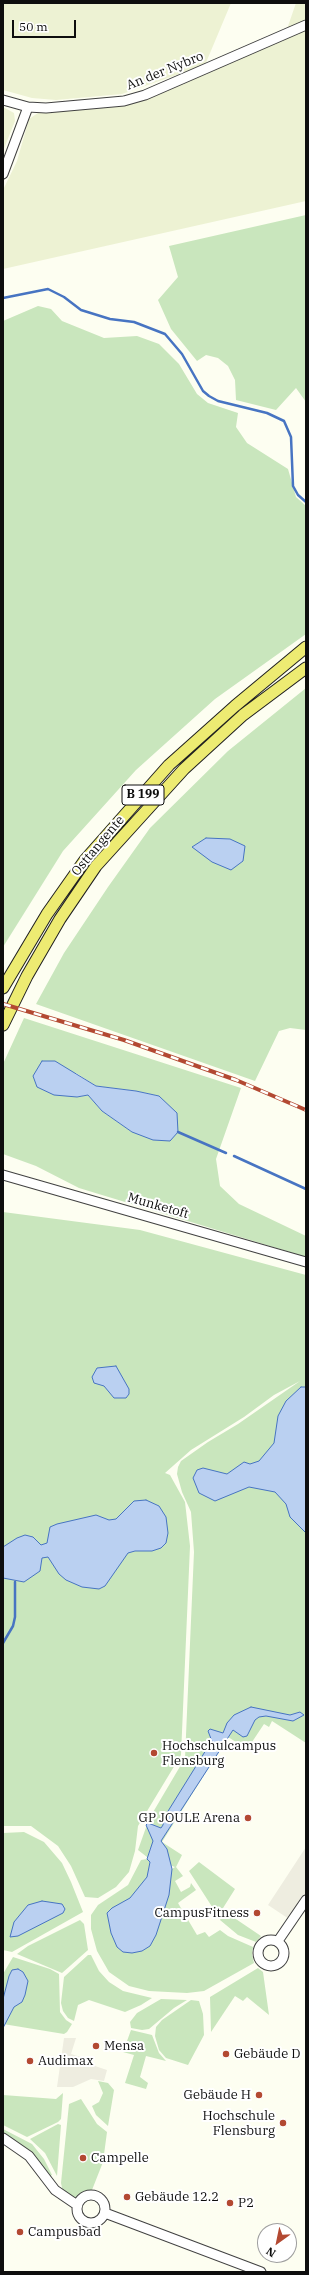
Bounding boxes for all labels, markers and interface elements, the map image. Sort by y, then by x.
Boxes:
scale bar [14,12,78,38]
text: 50 m [19,19,48,34]
street label: An der Nybro [124,48,206,94]
road number: B 199 [122,785,164,805]
street label: Osttangente [68,813,128,879]
street label: Munketoft [126,1190,190,1222]
place label: Hochschulcampus Flensburg [162,1738,276,1769]
marker: Hochschulcampus Flensburg [149,1748,159,1758]
place label: GP JOULE Arena [139,1810,240,1826]
marker: GP JOULE Arena [243,1813,253,1823]
place label: CampusFitness [154,1905,249,1921]
marker: CampusFitness [252,1908,262,1918]
place label: Mensa [104,2038,144,2054]
marker: Mensa [91,2041,101,2051]
place label: Gebäude D [234,2046,300,2062]
marker: Gebäude D [221,2049,231,2059]
place label: Audimax [38,2053,93,2069]
marker: Audimax [25,2056,35,2066]
place label: Gebäude H [184,2087,251,2103]
marker: Gebäude H [254,2090,264,2100]
place label: Hochschule Flensburg [202,2108,275,2139]
marker: Hochschule Flensburg [278,2118,288,2128]
place label: Campelle [91,2150,149,2166]
marker: Campelle [78,2153,88,2163]
place label: Gebäude 12.2 [135,2189,219,2205]
marker: Gebäude 12.2 [122,2192,132,2202]
place label: P2 [238,2195,254,2211]
marker: P2 [225,2198,235,2208]
north arrow [257,2223,297,2263]
place label: Campusbad [28,2224,101,2240]
marker: Campusbad [15,2227,25,2237]
text: N [264,2244,278,2260]

